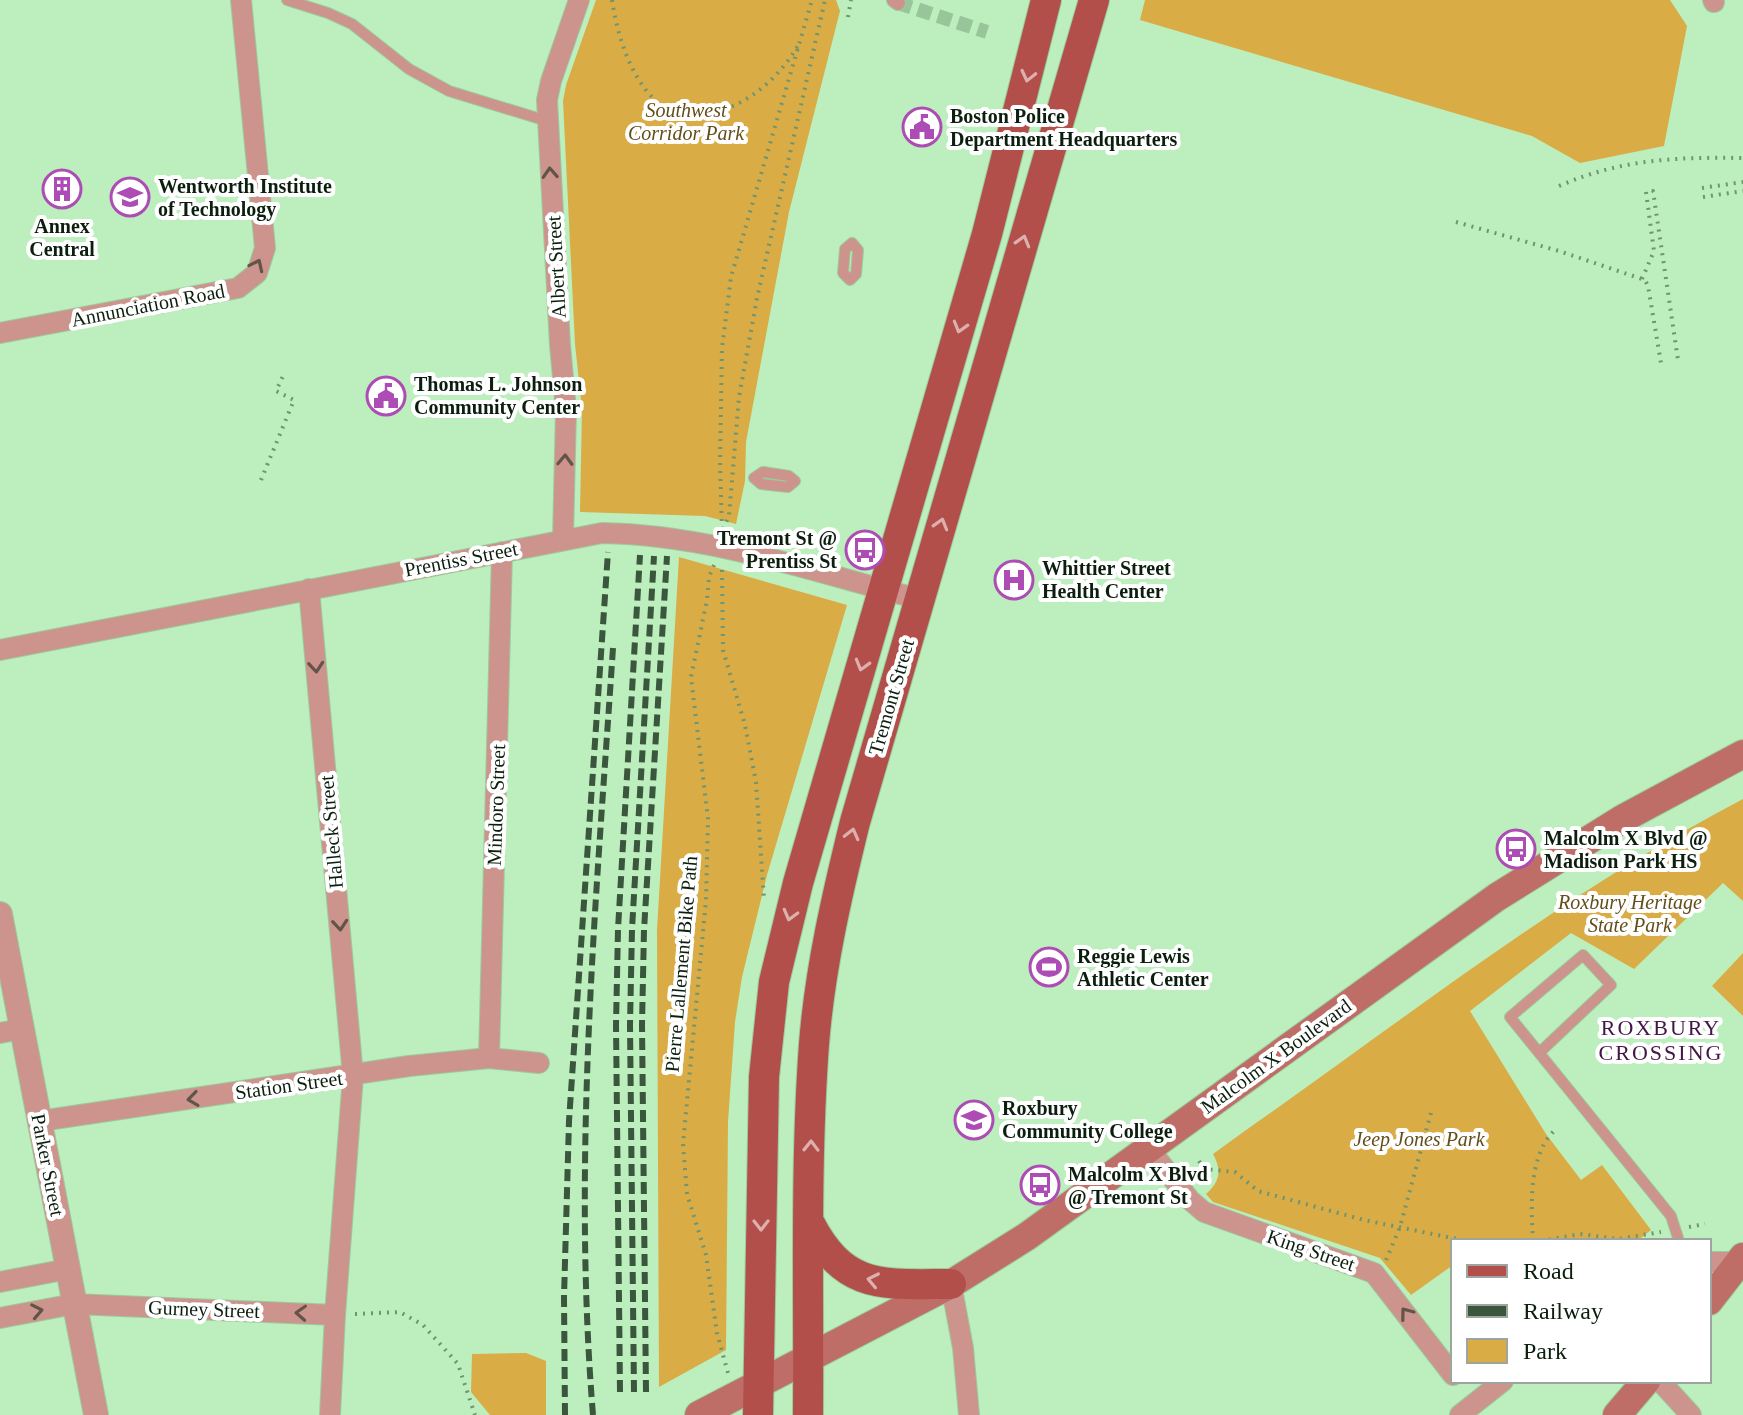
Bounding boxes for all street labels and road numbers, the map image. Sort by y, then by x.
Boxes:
street label: Albert Street [542,215,570,319]
street label: Annunciation Road [69,279,227,331]
street label: Prentiss Street [402,537,520,581]
street label: Tremont Street [864,636,918,758]
street label: Mindoro Street [483,743,509,866]
street label: Halleck Street [315,774,347,890]
street label: Pierre Lallement Bike Path [661,855,701,1073]
street label: Malcolm X Boulevard [1197,994,1355,1118]
street label: Station Street [234,1067,345,1103]
street label: Parker Street [27,1112,69,1218]
street label: King Street [1264,1225,1358,1276]
street label: Gurney Street [148,1296,261,1323]

